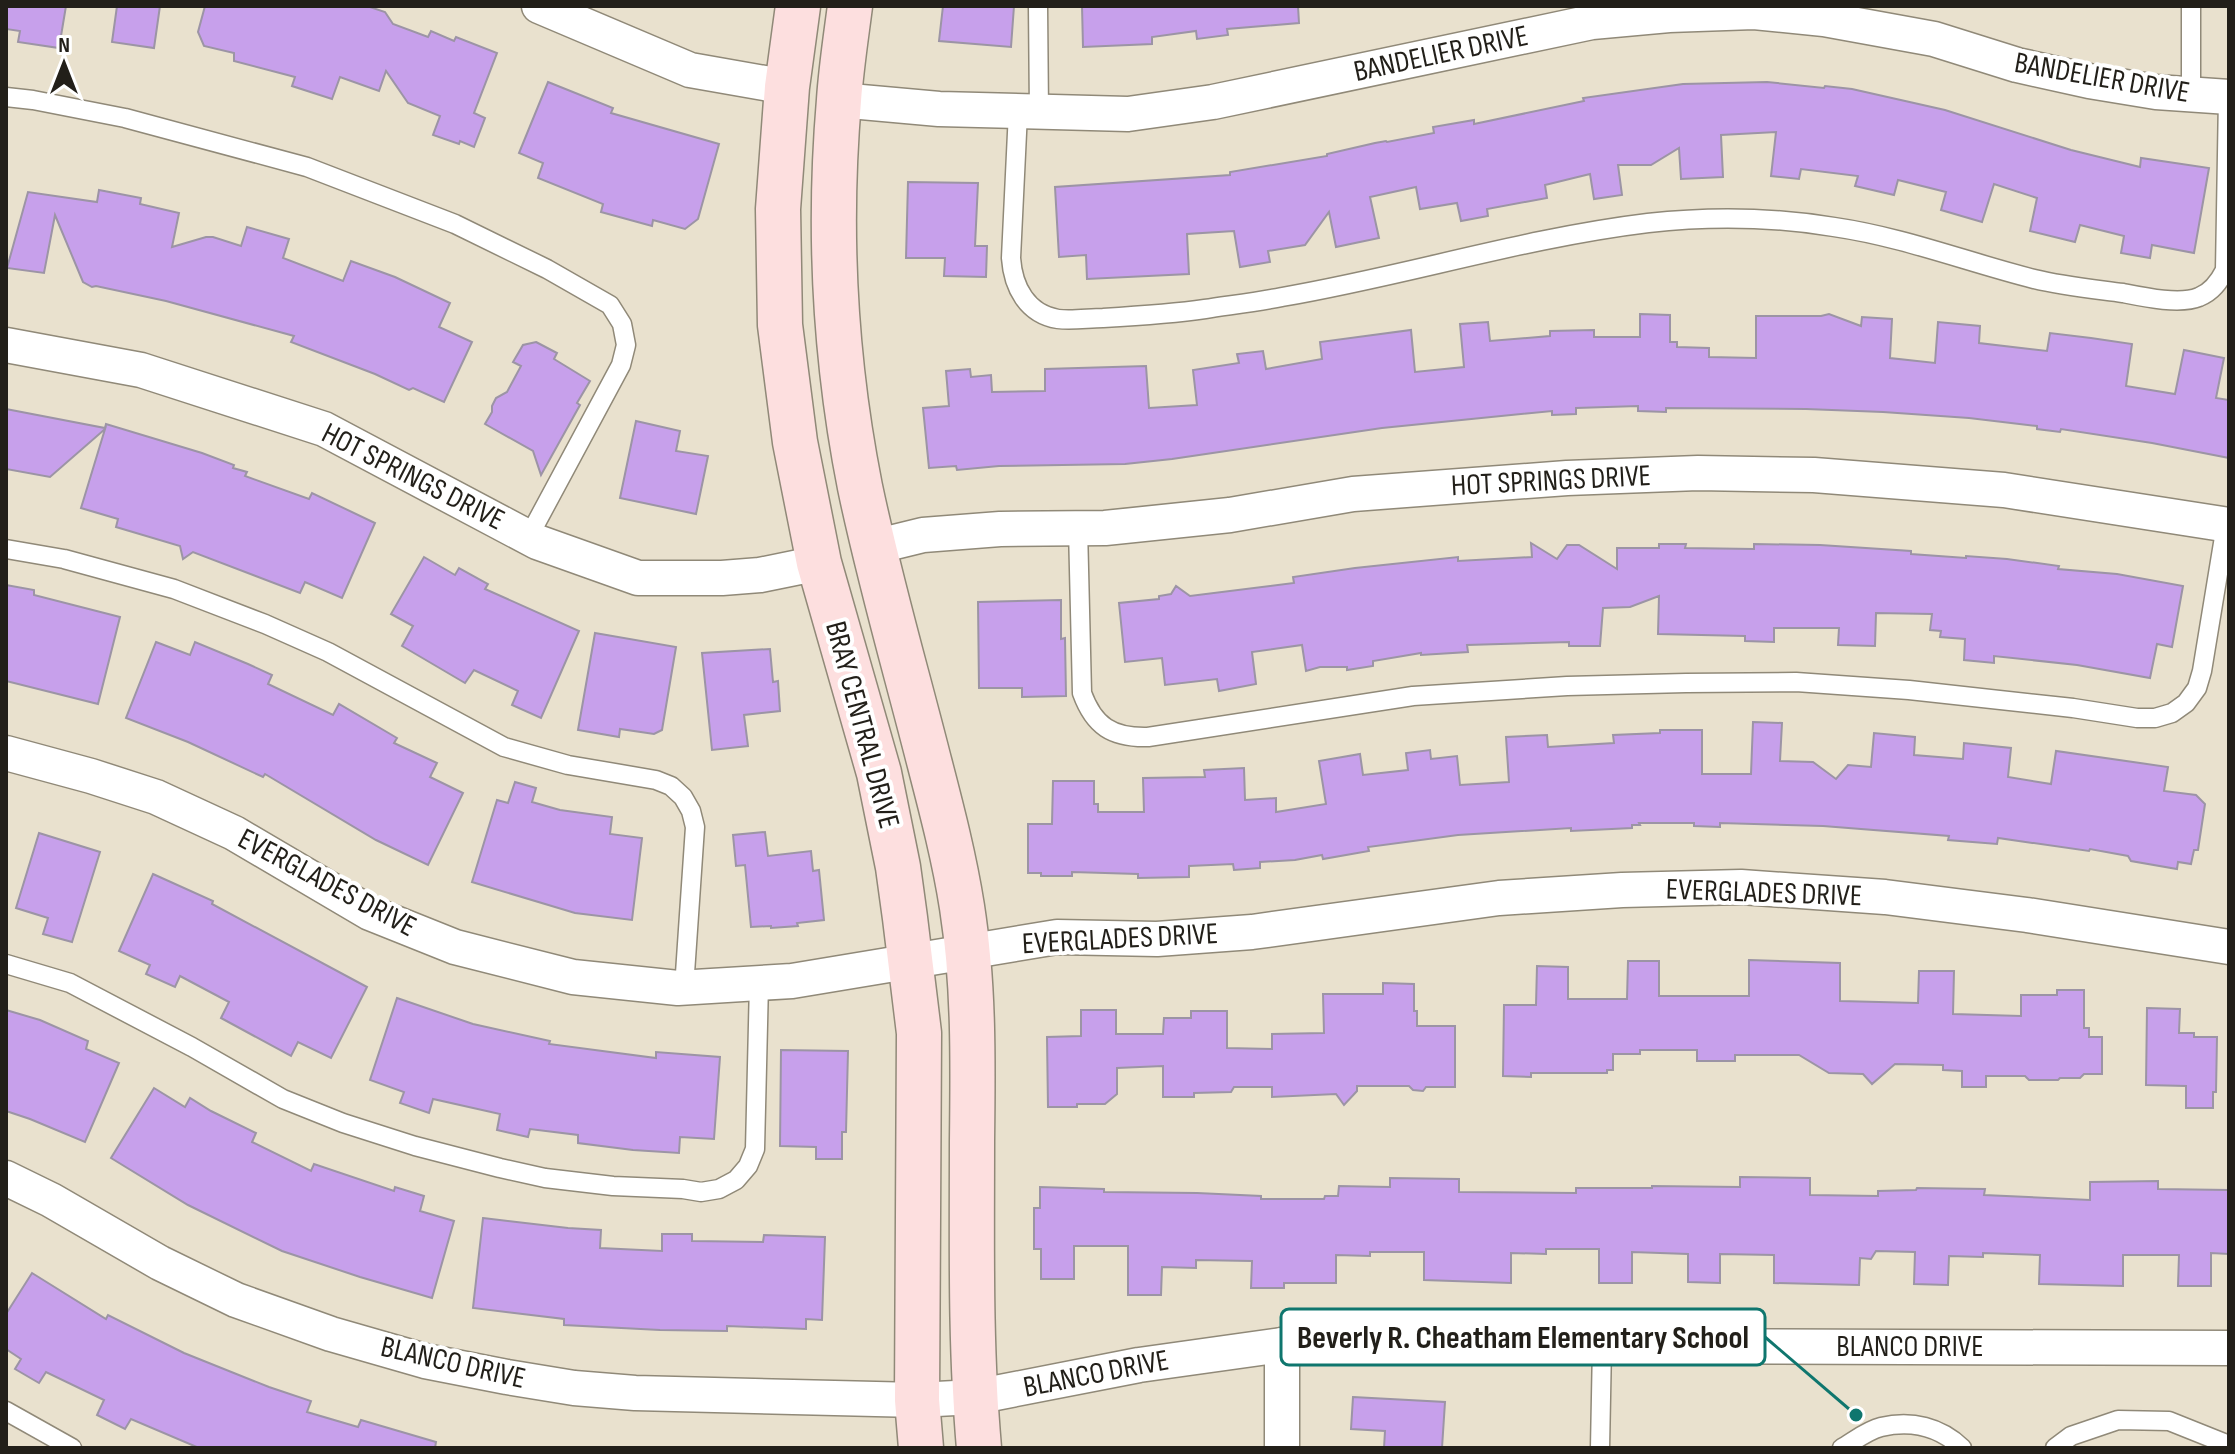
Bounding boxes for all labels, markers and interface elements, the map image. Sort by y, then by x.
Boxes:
street label: BANDELIER DRIVE [1351,18,1531,90]
north arrow [24,24,104,104]
text: N [58,32,70,59]
street label: BANDELIER DRIVE [2012,45,2192,111]
street label: HOT SPRINGS DRIVE [316,416,510,538]
street label: HOT SPRINGS DRIVE [1450,458,1652,504]
street label: BRAY CENTRAL DRIVE [817,617,907,833]
street label: EVERGLADES DRIVE [232,821,422,945]
street label: EVERGLADES DRIVE [1665,872,1863,914]
street label: EVERGLADES DRIVE [1021,916,1219,962]
callout: Beverly R. Cheatham Elementary School [1281,1309,1765,1365]
text: Beverly R. Cheatham Elementary School [1297,1319,1749,1358]
street label: BLANCO DRIVE [377,1329,529,1397]
street label: BLANCO DRIVE [1836,1329,1984,1365]
street label: BLANCO DRIVE [1020,1342,1172,1406]

